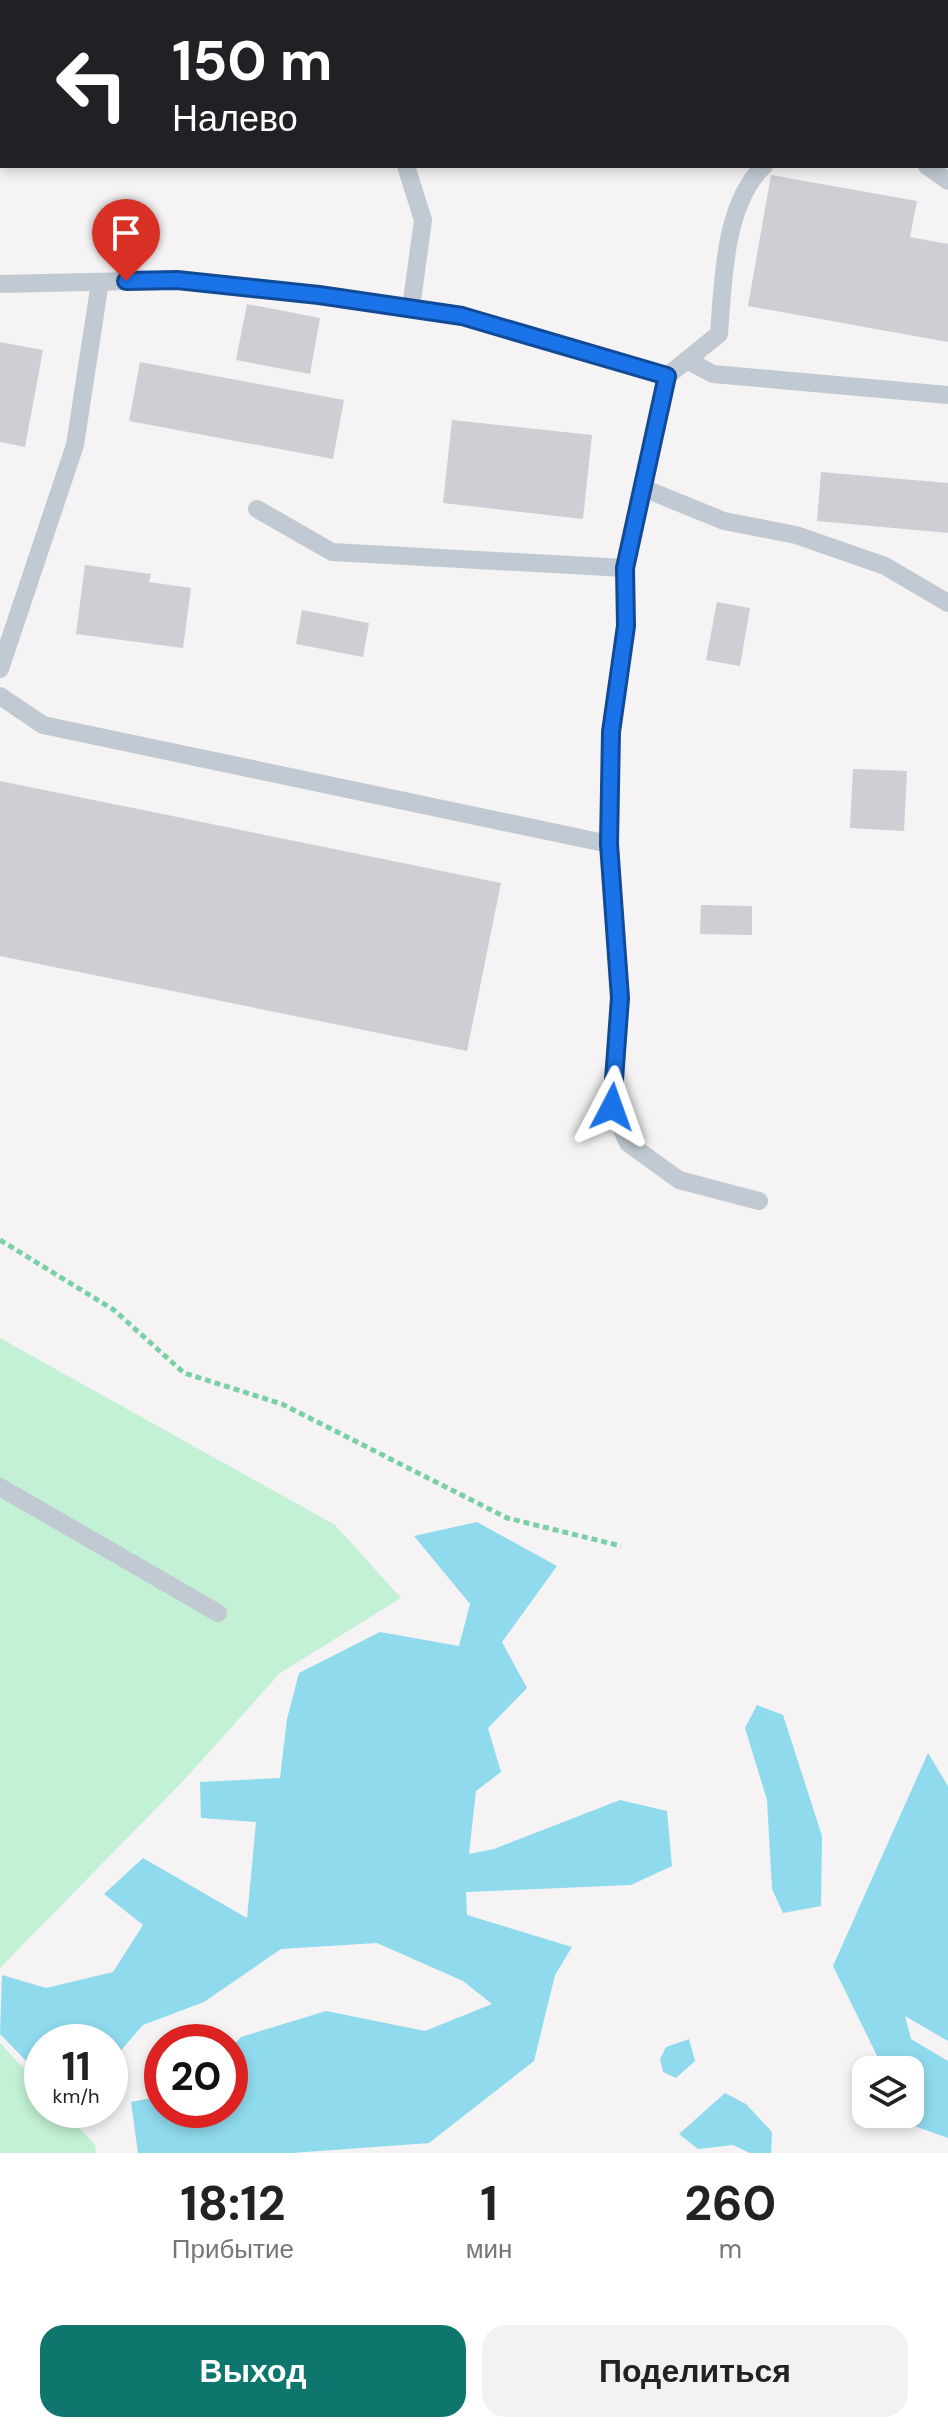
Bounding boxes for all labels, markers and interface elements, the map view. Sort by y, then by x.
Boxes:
text: 150 m [172,24,333,97]
icon: left [40,32,144,136]
text: Налево [172,95,298,142]
pin [92,199,160,281]
icon: arrive [104,211,148,255]
position arrow [570,1065,654,1149]
speed limit sign: 20 [144,2024,248,2128]
text: 11 [61,2040,91,2092]
map controls [852,2056,924,2128]
button: layers [852,2056,924,2128]
text: km/h [52,2083,100,2109]
text: 18:12 [180,2172,285,2235]
text: 1 [480,2172,498,2235]
text: 260 [684,2172,776,2235]
text: Прибытие [172,2232,294,2266]
text: мин [466,2232,512,2266]
text: m [719,2232,742,2266]
button: Выход [40,2325,466,2417]
button: Поделиться [482,2325,908,2417]

